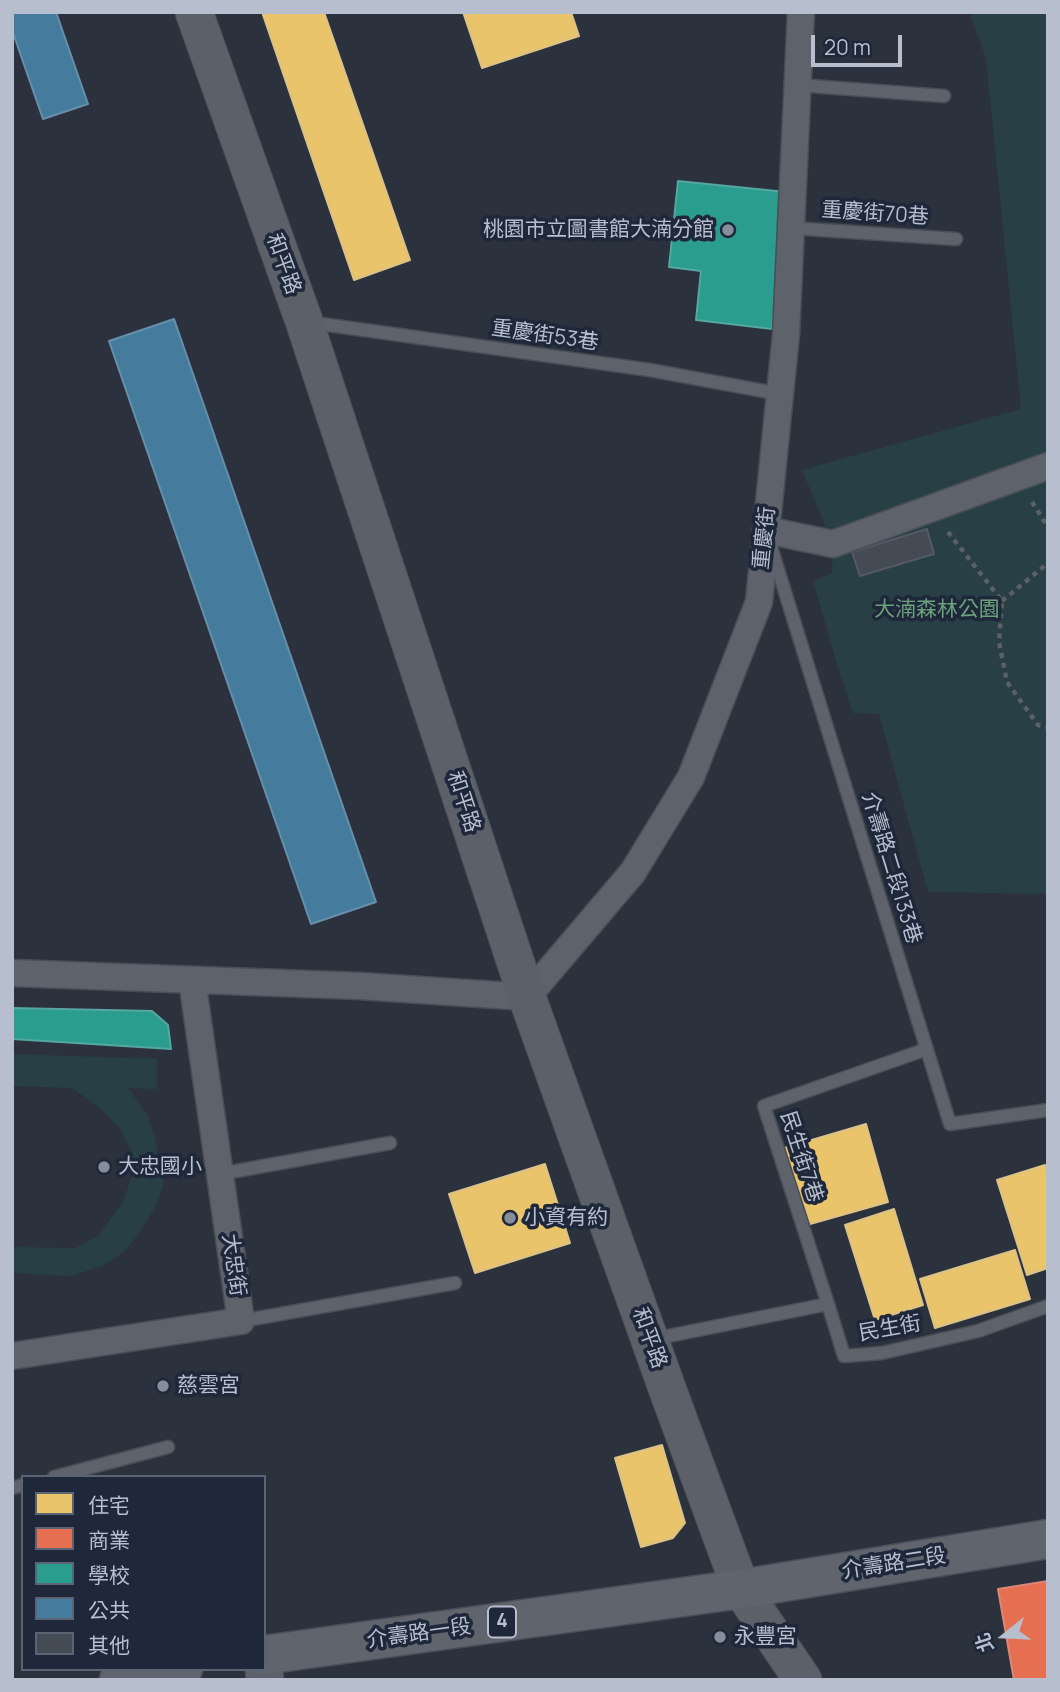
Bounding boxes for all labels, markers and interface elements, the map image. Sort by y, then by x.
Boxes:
scale bar [815,21,906,65]
text: 20 m [824,33,871,61]
street label: 重慶街70巷 [821,198,929,230]
place label: 桃園市立圖書館大湳分館 [483,217,714,243]
marker: 桃園市立圖書館大湳分館 [720,222,736,238]
street label: 和平路 [260,230,306,298]
street label: 重慶街53巷 [490,316,600,356]
street label: 重慶街 [749,505,781,571]
park label: 大湳森林公園 [874,597,1000,623]
street label: 和平路 [441,768,485,836]
street label: 介壽路二段133巷 [856,789,926,947]
street label: 民生街7巷 [774,1108,828,1206]
place label: 大忠國小 [118,1154,202,1180]
marker: 大忠國小 [96,1159,112,1175]
place label: 小資有約 [524,1205,608,1231]
marker: 小資有約 [502,1210,518,1226]
street label: 大忠街 [216,1232,250,1298]
street label: 和平路 [626,1304,672,1372]
street label: 民生街 [857,1311,923,1347]
place label: 慈雲宮 [177,1373,240,1399]
marker: 慈雲宮 [155,1378,171,1394]
legend [21,1475,266,1671]
text: 住宅 [88,1491,130,1519]
text: 商業 [88,1526,130,1554]
street label: 介壽路二段 [840,1543,948,1585]
text: 學校 [88,1561,130,1589]
text: 公共 [88,1596,130,1624]
north arrow [969,1601,1039,1671]
road number: 4 [488,1606,516,1638]
street label: 介壽路一段 [365,1614,473,1654]
place label: 永豐宮 [734,1624,797,1650]
marker: 永豐宮 [712,1629,728,1645]
text: 北 [969,1629,999,1656]
text: 其他 [88,1631,130,1659]

